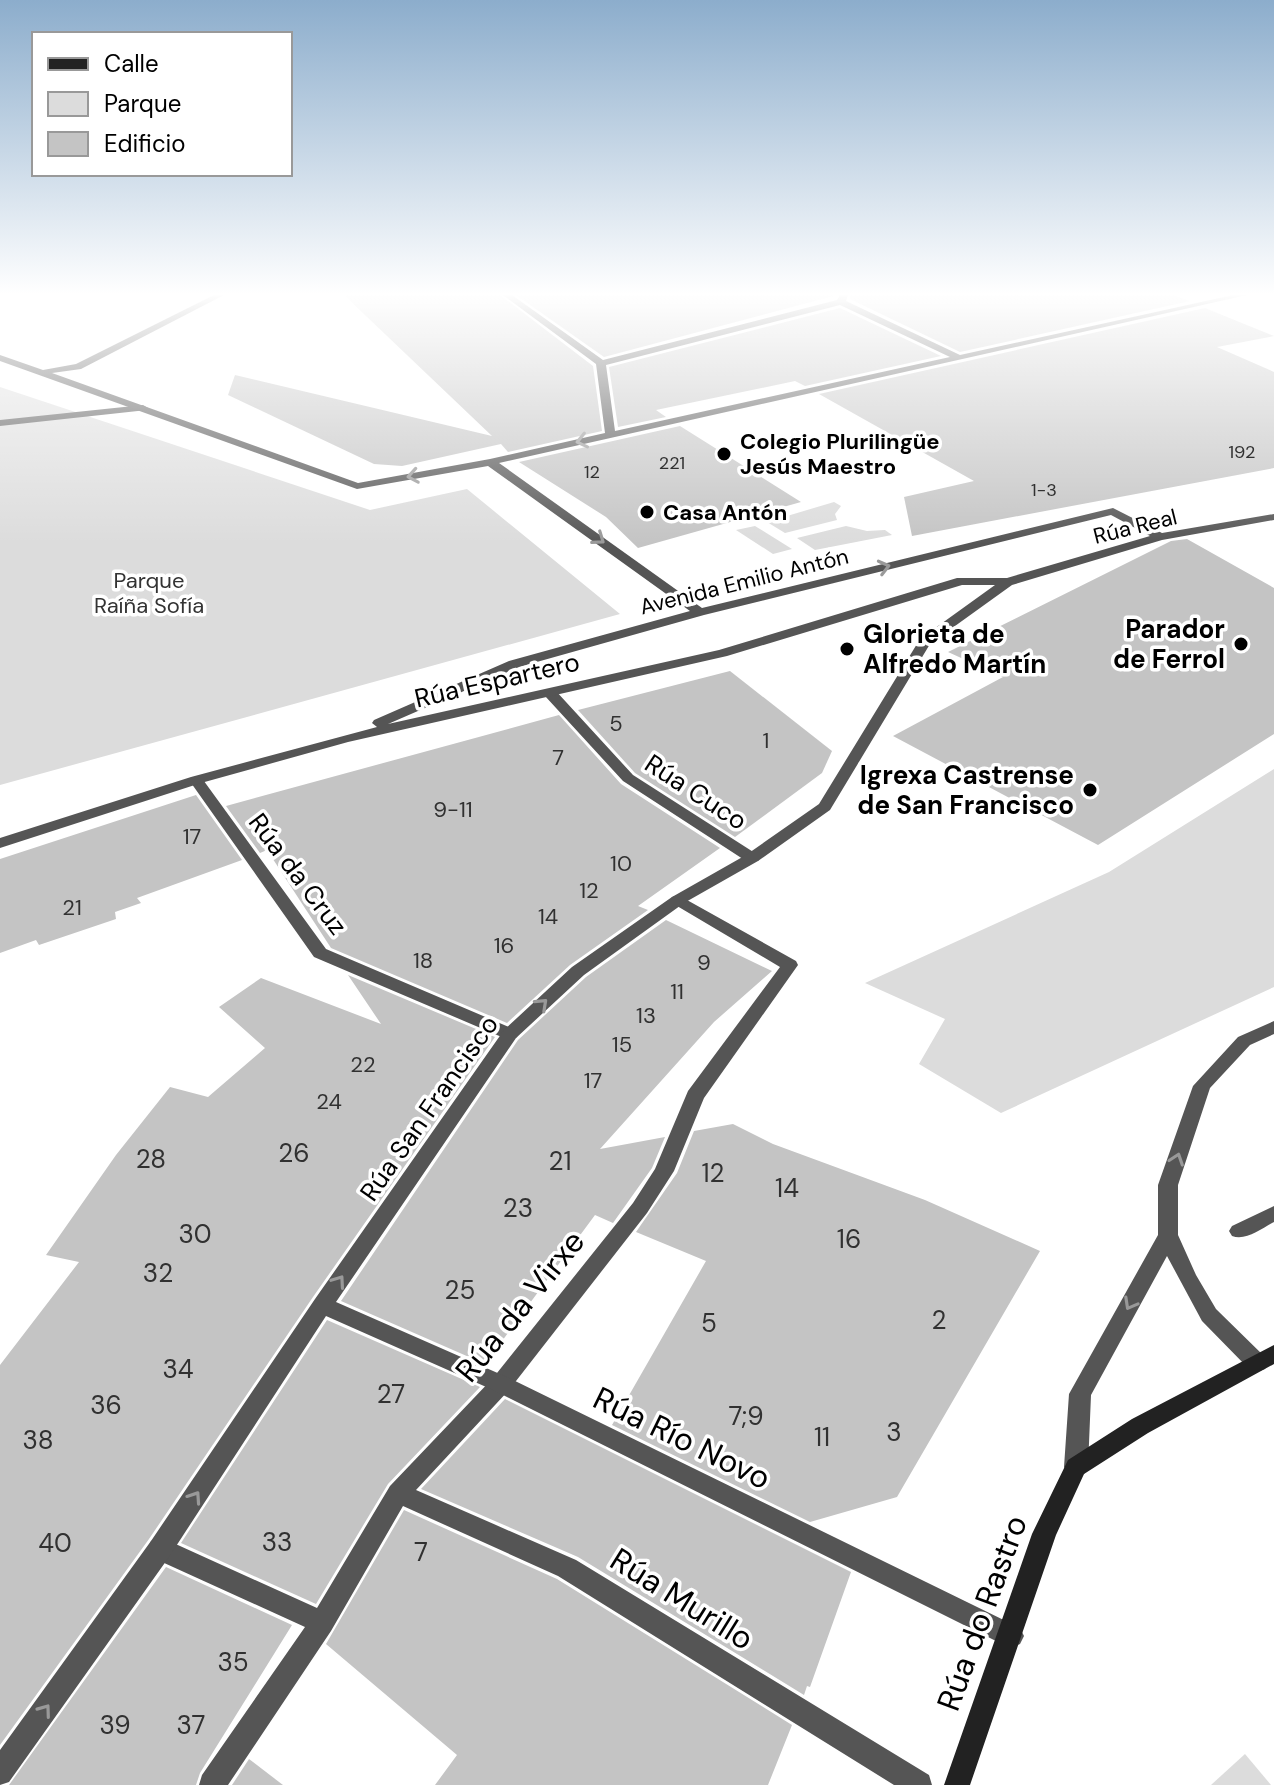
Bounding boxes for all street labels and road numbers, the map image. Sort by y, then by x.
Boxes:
street label: Rúa Real [1090,502,1180,551]
street label: Avenida Emilio Antón [637,542,852,621]
street label: Rúa Espartero [411,645,583,715]
street label: Rúa Cuco [638,746,754,838]
street label: Rúa da Cruz [241,806,355,942]
street label: Rúa San Francisco [352,1008,506,1208]
street label: Rúa da Virxe [446,1221,594,1391]
street label: Rúa Río Novo [586,1377,778,1499]
street label: Rúa do Rastro [927,1510,1037,1716]
street label: Rúa Murillo [602,1538,762,1660]

